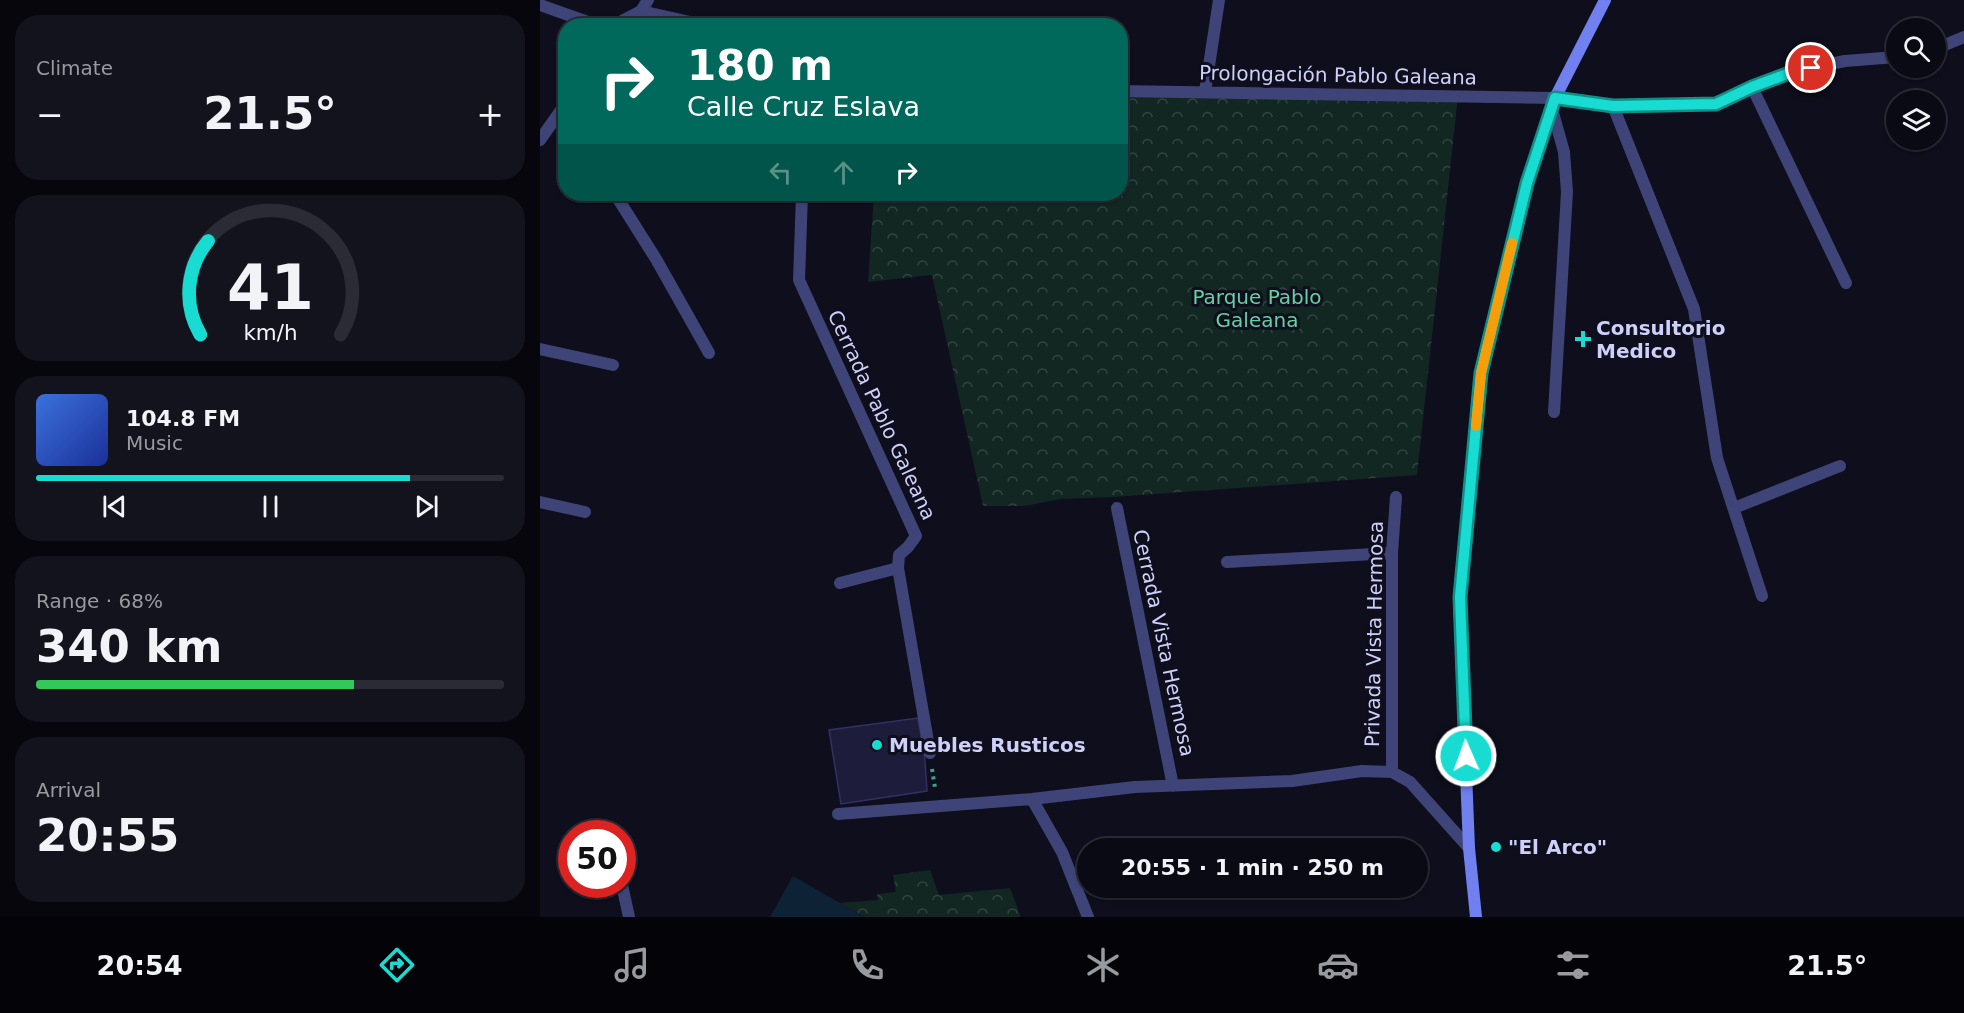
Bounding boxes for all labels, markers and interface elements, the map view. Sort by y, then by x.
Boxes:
map controls [1886,18,1946,150]
button: search [1886,18,1946,78]
text: 180 m [687,41,833,90]
icon: right [588,42,666,120]
pin [1785,42,1836,93]
icon: arrive [1794,51,1827,84]
text: Climate [36,56,113,80]
street label: Prolongación Pablo Galeana [1199,61,1477,89]
text: 21.5° [203,87,337,140]
button: layers [1886,90,1946,150]
text: Calle Cruz Eslava [687,91,920,122]
text: − [36,95,64,134]
text: + [476,95,504,134]
icon: left [764,156,797,189]
icon: ahead [827,156,860,189]
icon: right [890,156,923,189]
text: 41 [227,251,313,324]
park label: Parque Pablo Galeana [1192,285,1322,332]
street label: Cerrada Pablo Galeana [823,306,941,524]
place label: Consultorio Medico [1596,316,1725,363]
text: km/h [243,321,297,346]
marker: Consultorio Medico [1574,330,1592,348]
text: 104.8 FM [126,406,240,431]
text: Music [126,431,183,455]
icon: previous [98,490,131,523]
icon: pause [254,490,287,523]
icon: next [410,490,443,523]
street label: Privada Vista Hermosa [1360,521,1388,747]
street label: Cerrada Vista Hermosa [1128,527,1200,759]
text: Range · 68% [36,589,163,613]
text: 340 km [36,620,222,673]
position arrow [1434,724,1498,788]
place label: Muebles Rusticos [889,733,1086,757]
marker: Muebles Rusticos [870,738,884,752]
text: Arrival [36,778,101,802]
text: 20:55 [36,809,179,862]
speed limit sign: 50 [558,820,636,898]
place label: "El Arco" [1508,835,1607,859]
marker: "El Arco" [1489,840,1503,854]
text: 20:55 · 1 min · 250 m [1121,855,1384,880]
icon: directions [376,944,418,986]
icon: music [611,944,653,986]
icon: phone [846,944,888,986]
icon: climate [1082,944,1124,986]
icon: car [1317,944,1359,986]
icon: filters [1552,944,1594,986]
text: 20:54 [97,950,183,981]
text: 21.5° [1787,950,1867,981]

